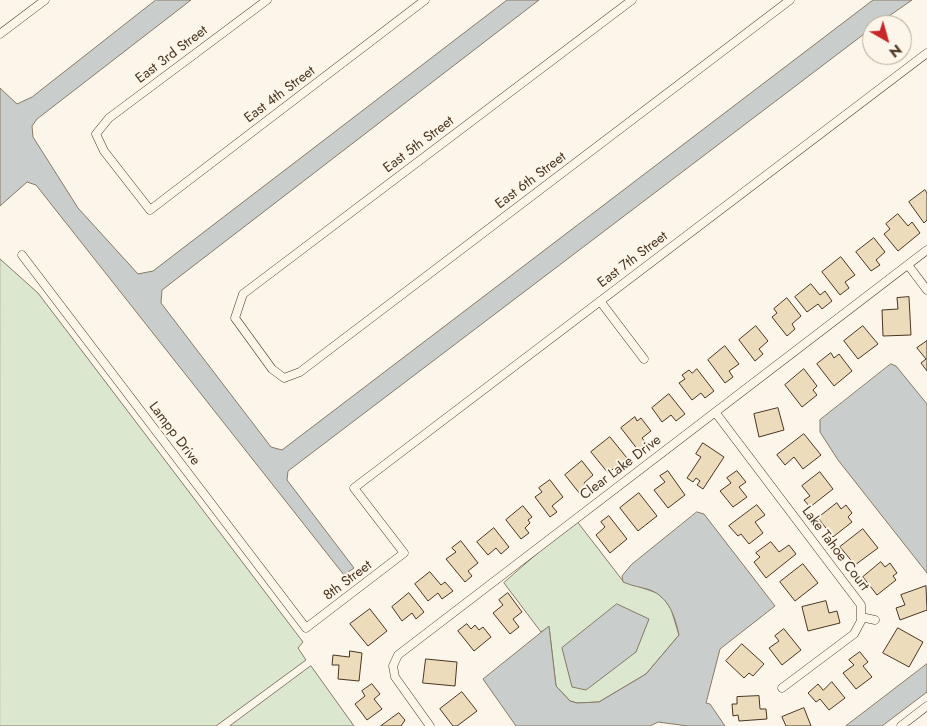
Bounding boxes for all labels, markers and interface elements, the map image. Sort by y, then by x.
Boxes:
north arrow [862,15,912,65]
street label: East 3rd Street [133,23,211,87]
text: N [885,40,906,62]
street label: East 4th Street [241,63,319,127]
street label: East 5th Street [380,113,458,177]
street label: East 6th Street [492,149,570,213]
street label: East 7th Street [595,228,671,292]
street label: Lampp Drive [145,399,203,469]
street label: Clear Lake Drive [577,432,665,504]
street label: Lake Tahoe Court [798,503,872,595]
street label: 8th Street [321,557,375,605]

